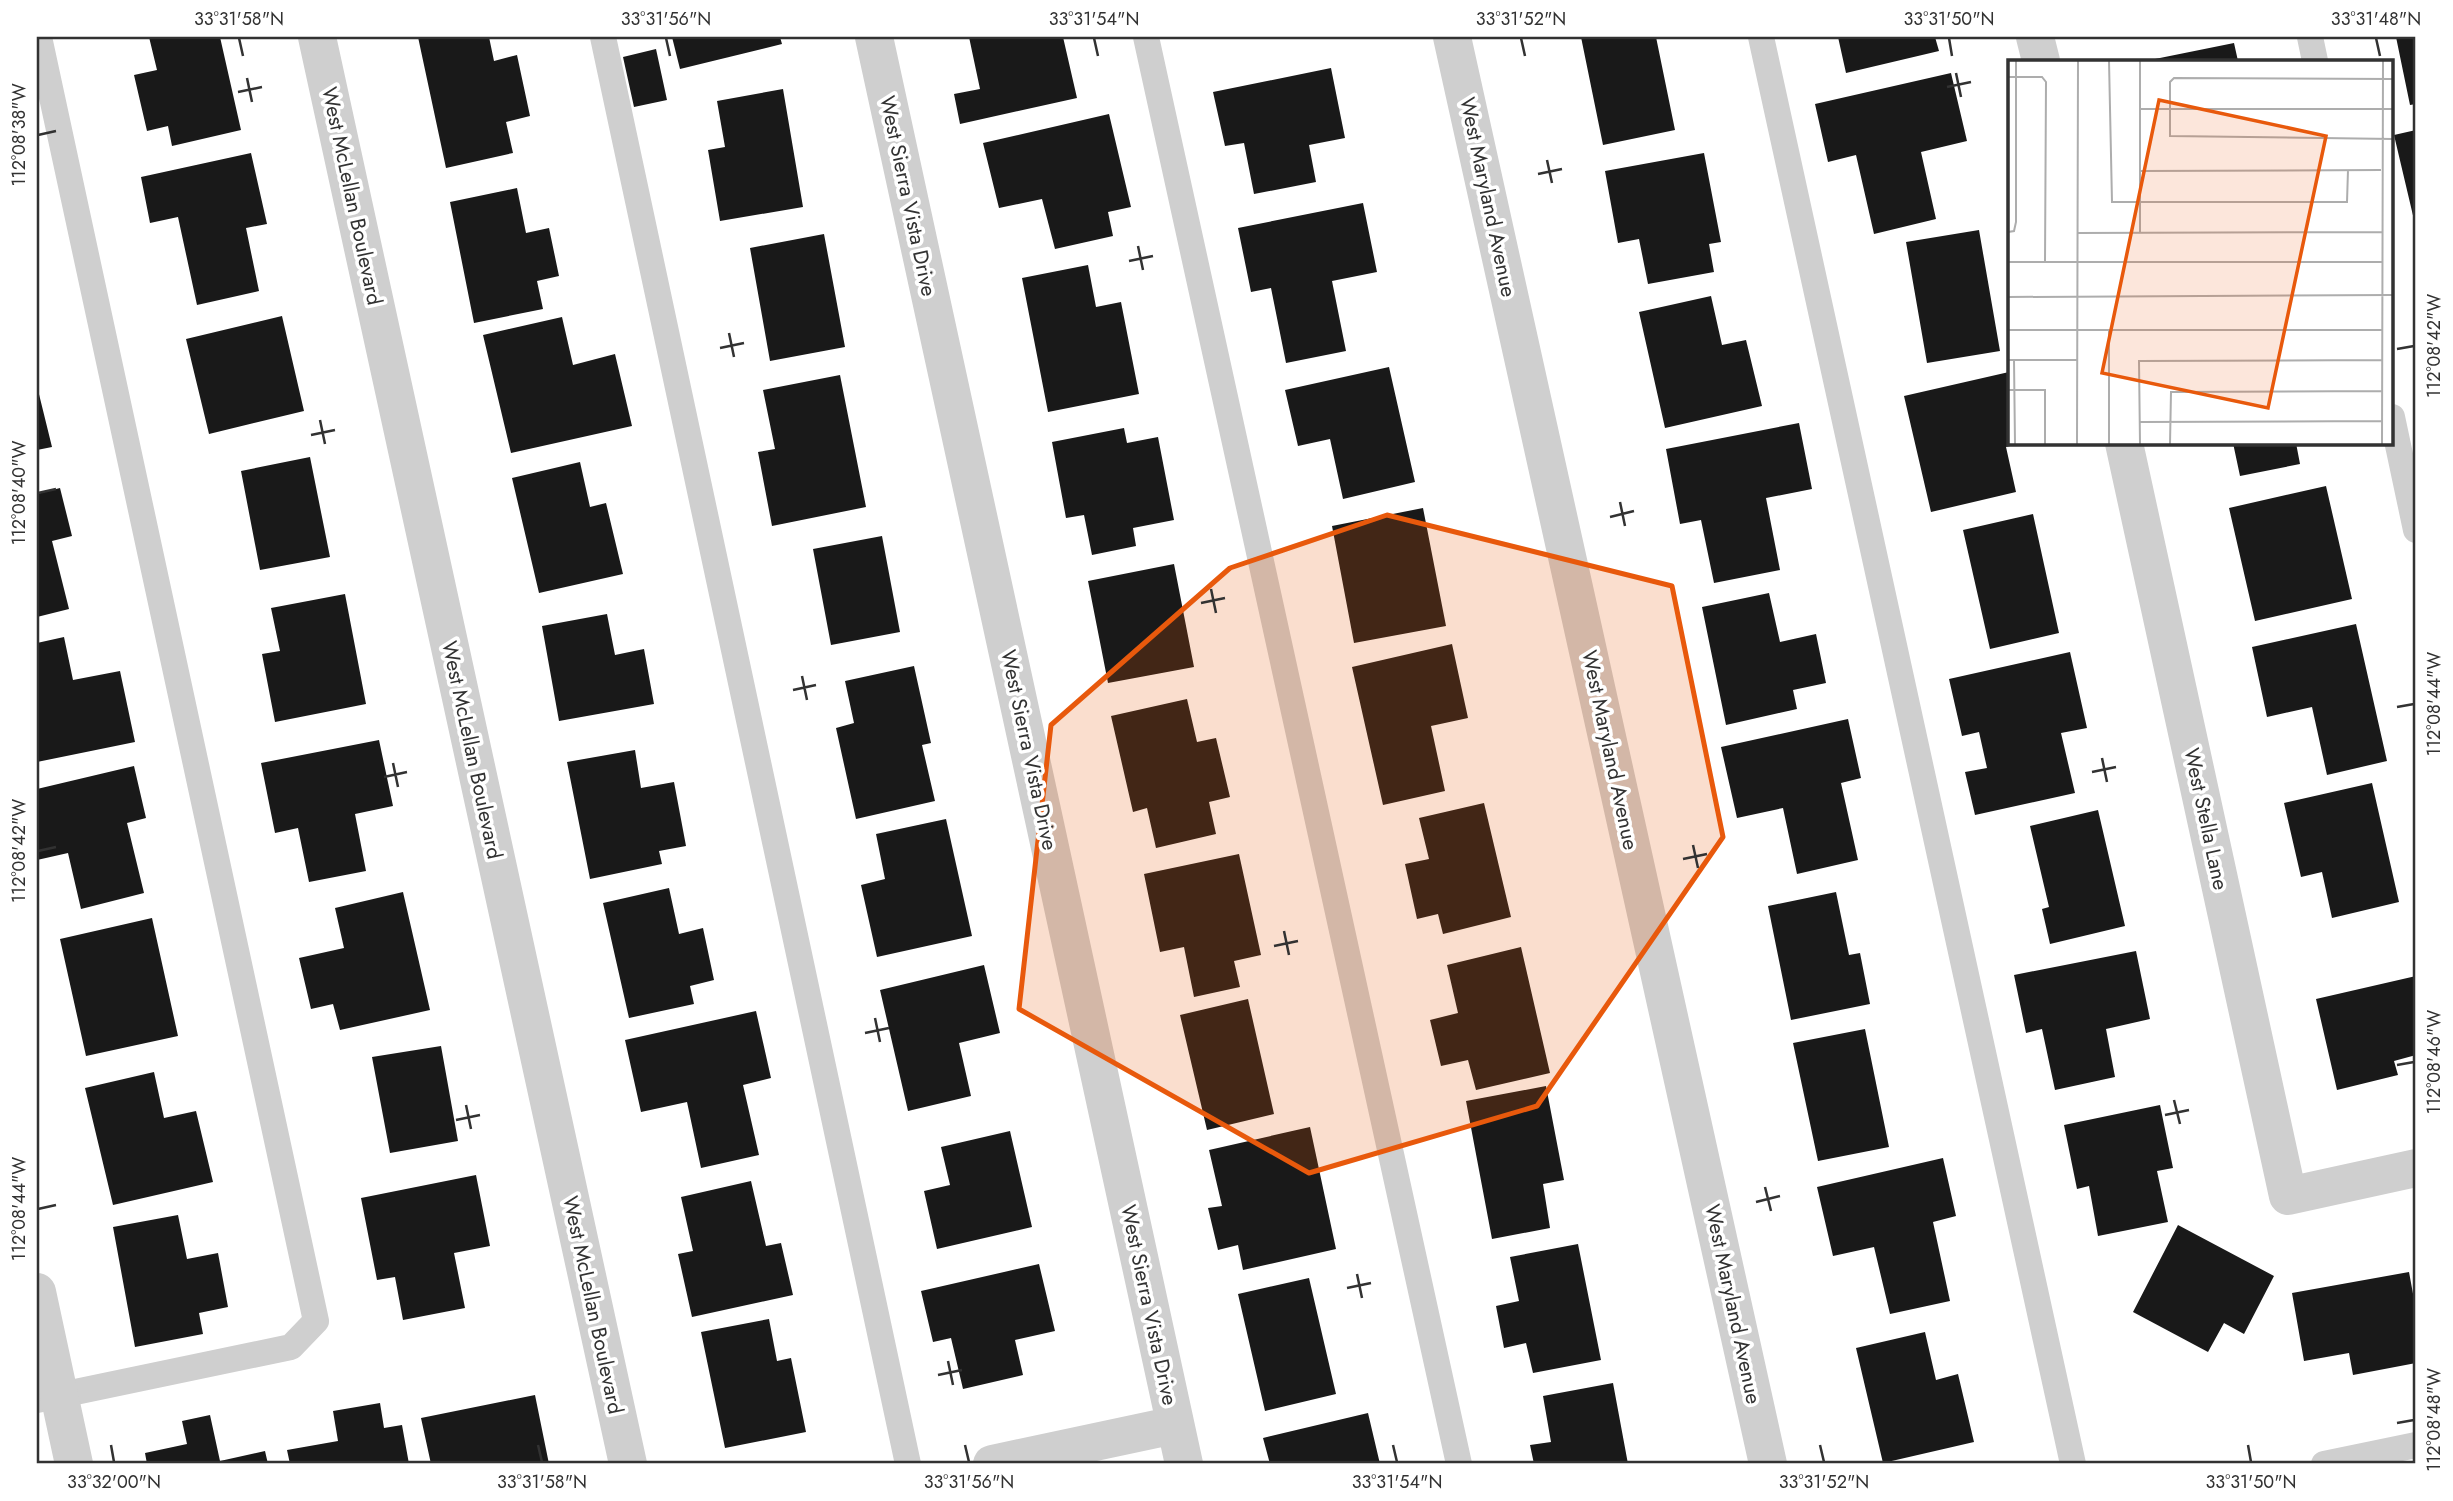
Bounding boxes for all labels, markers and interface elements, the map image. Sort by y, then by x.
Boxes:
text: 33°31'58"N [194,6,284,32]
text: 33°31'56"N [621,6,711,32]
text: 33°31'54"N [1049,6,1139,32]
text: 33°31'52"N [1476,6,1566,32]
text: 33°31'50"N [1904,6,1995,32]
text: 33°31'48"N [2331,6,2421,32]
inset map [2008,60,2394,444]
text: 112°08'38"W [6,83,32,187]
street label: West McLellan Boulevard [314,84,390,308]
street label: West Sierra Vista Drive [872,93,944,299]
street label: West Maryland Avenue [1452,94,1524,300]
text: 112°08'42"W [2421,294,2447,398]
text: 112°08'40"W [6,440,32,545]
street label: West McLellan Boulevard [434,638,510,862]
street label: West Sierra Vista Drive [993,647,1065,853]
street label: West Maryland Avenue [1574,647,1646,853]
text: 112°08'44"W [2421,652,2447,756]
street label: West Stella Lane [2176,745,2236,893]
text: 112°08'42"W [6,799,32,903]
text: 112°08'46"W [2421,1010,2447,1114]
text: 112°08'44"W [6,1157,32,1261]
street label: West McLellan Boulevard [555,1193,631,1417]
street label: West Maryland Avenue [1697,1201,1769,1407]
street label: West Sierra Vista Drive [1113,1202,1185,1408]
text: 112°08'48"W [2421,1368,2447,1472]
text: 33°32'00"N [67,1469,161,1495]
text: 33°31'58"N [497,1469,587,1495]
text: 33°31'56"N [924,1469,1014,1495]
text: 33°31'54"N [1352,1469,1442,1495]
text: 33°31'52"N [1779,1469,1869,1495]
text: 33°31'50"N [2206,1469,2297,1495]

